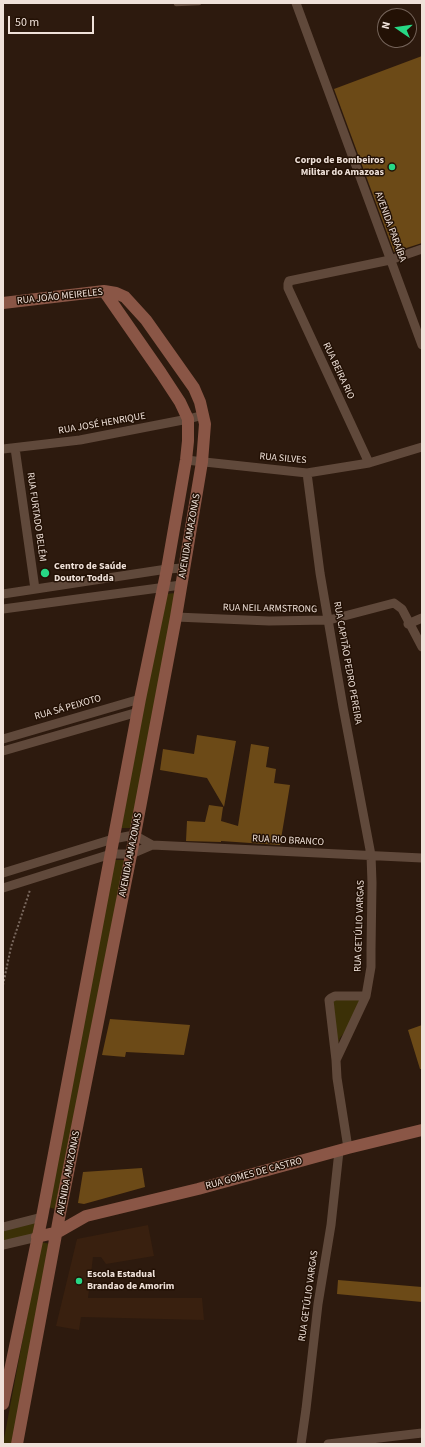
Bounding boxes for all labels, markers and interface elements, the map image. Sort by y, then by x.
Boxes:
scale bar [10,8,96,34]
north arrow [377,8,417,48]
text: 50 m [15,14,39,31]
text: N [378,20,394,31]
place label: Corpo de Bombeiros Militar do Amazoas [295,155,384,178]
marker: Corpo de Bombeiros Militar do Amazoas [387,162,397,172]
street label: AVENIDA PARAÍBA [372,190,408,264]
street label: RUA JOÃO MEIRELES [16,287,104,307]
street label: RUA BEIRA RIO [320,341,356,401]
street label: RUA JOSÉ HENRIQUE [57,410,147,438]
street label: RUA SILVES [259,451,307,467]
street label: RUA FURTADO BELÉM [24,472,48,562]
street label: AVENIDA AMAZONAS [177,493,203,579]
place label: Centro de Saúde Doutor Todda [54,561,126,584]
marker: Centro de Saúde Doutor Todda [39,567,51,579]
street label: RUA CAPITÃO PEDRO PEREIRA [330,601,364,725]
street label: RUA NEIL ARMSTRONG [223,602,317,616]
street label: RUA SÁ PEIXOTO [33,693,103,723]
street label: AVENIDA AMAZONAS [117,812,145,898]
street label: RUA RIO BRANCO [252,833,324,849]
street label: RUA GETÚLIO VARGAS [352,880,368,972]
street label: AVENIDA AMAZONAS [55,1130,83,1216]
street label: RUA GOMES DE CASTRO [204,1155,304,1193]
street label: RUA GETÚLIO VARGAS [297,1250,321,1342]
place label: Escola Estadual Brandao de Amorim [87,1269,174,1292]
marker: Escola Estadual Brandao de Amorim [74,1276,84,1286]

